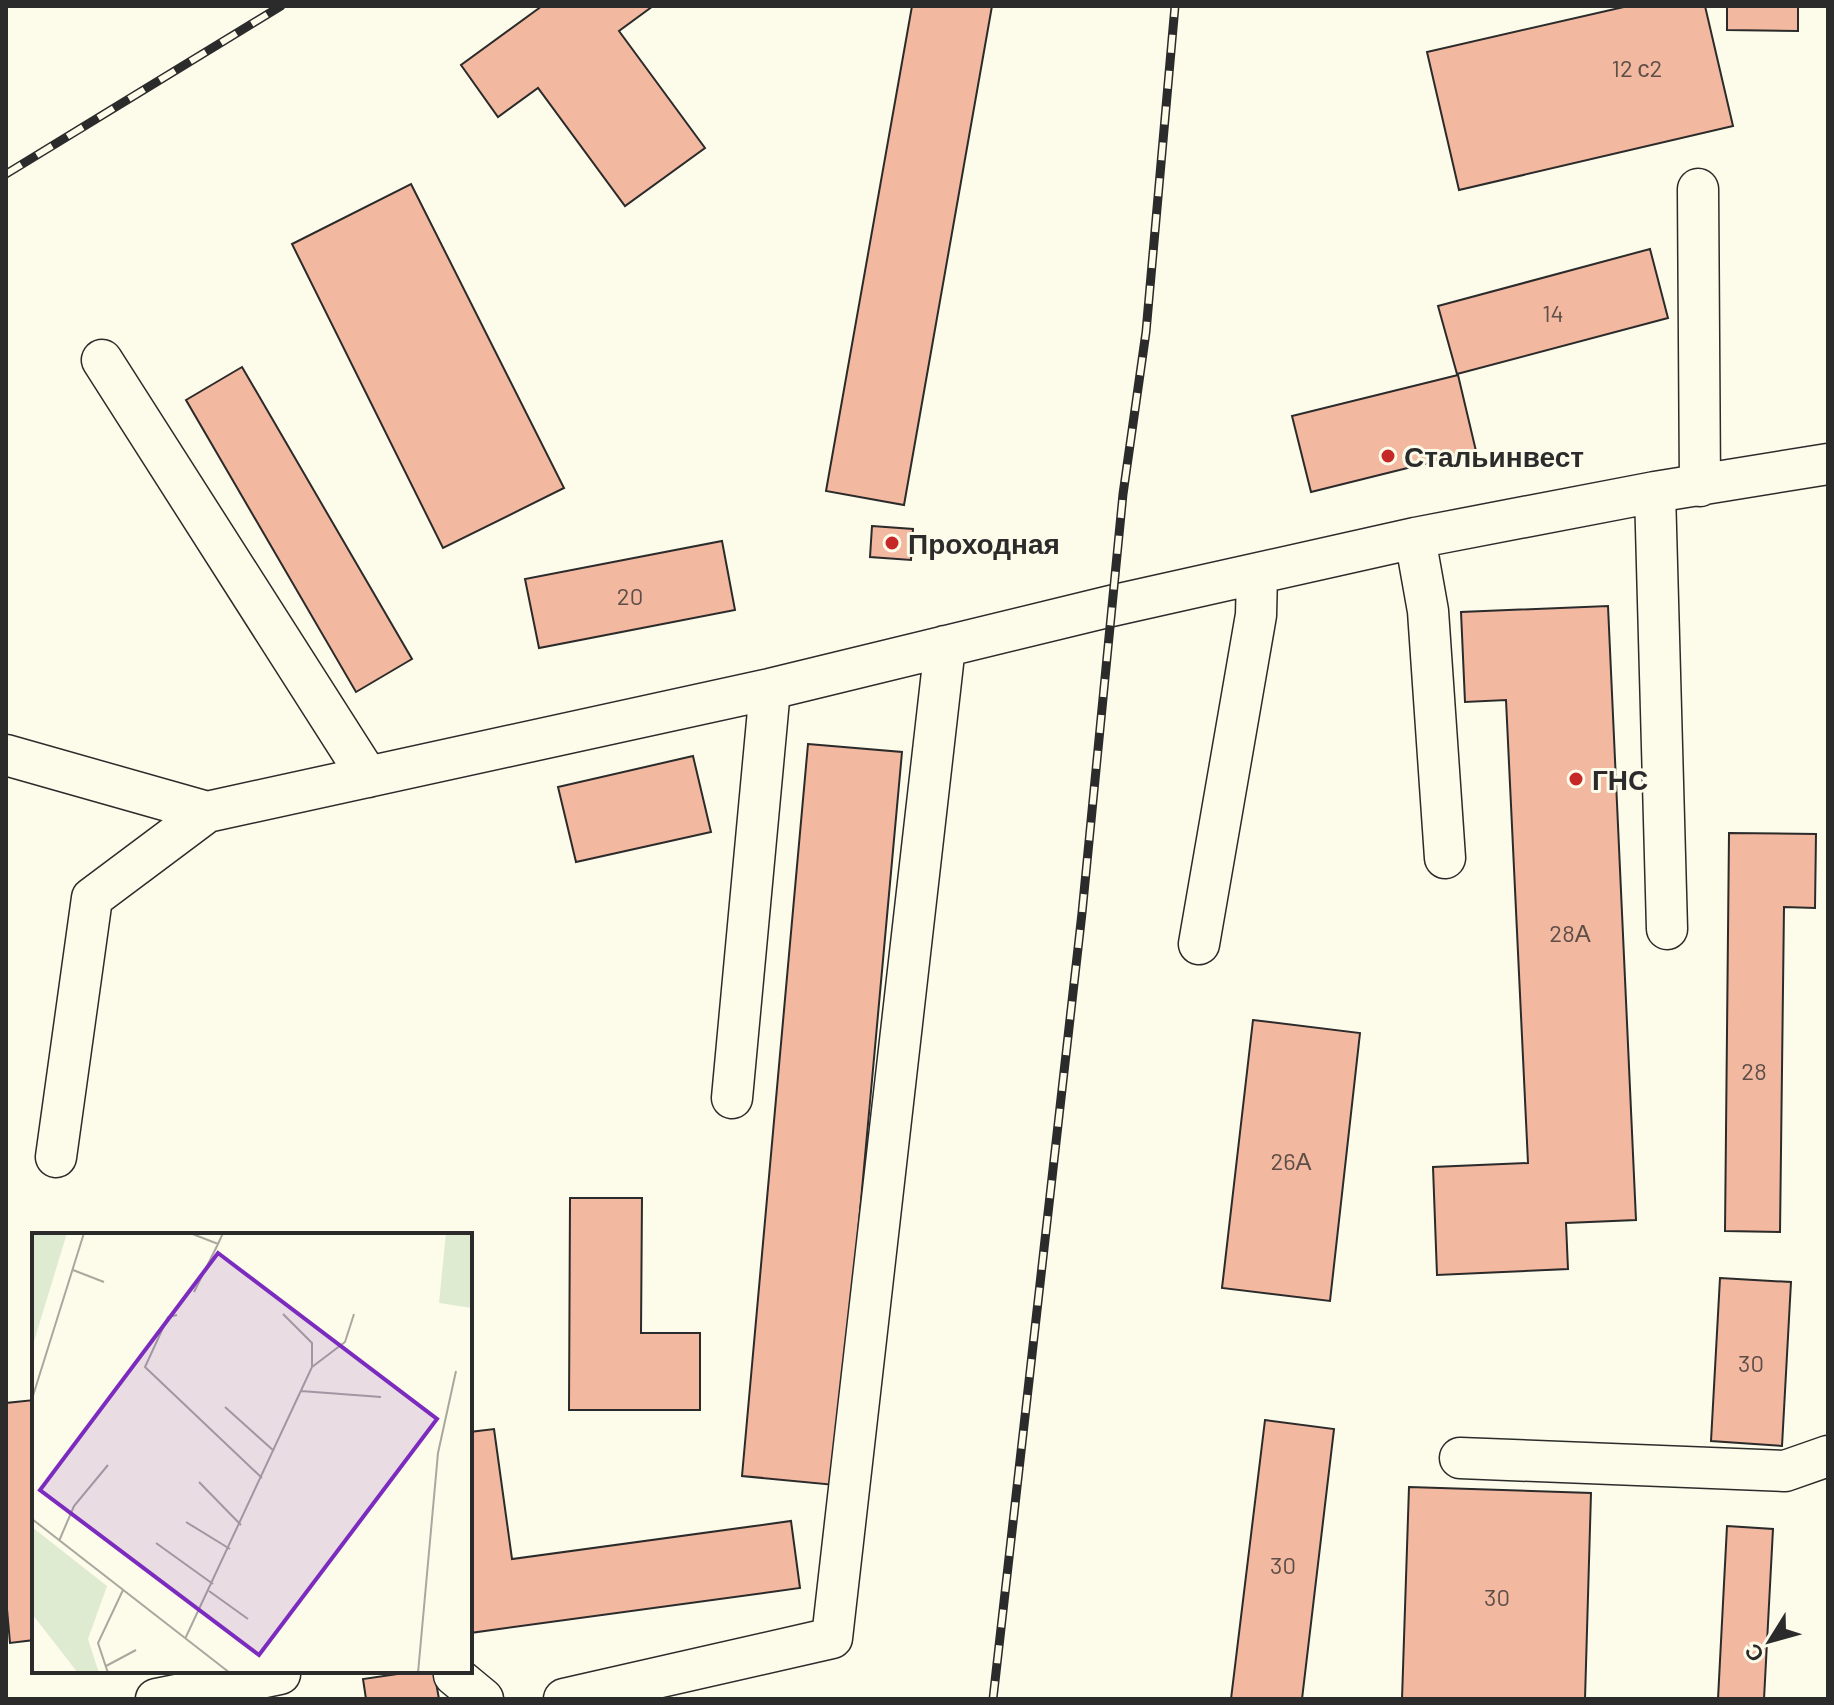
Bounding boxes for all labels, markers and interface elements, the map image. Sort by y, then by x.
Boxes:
house number: 12 с2 [1612,53,1662,82]
house number: 14 [1542,298,1564,327]
place label: Стальинвест [1404,439,1584,473]
marker: Стальинвест [1379,447,1397,465]
place label: Проходная [908,526,1060,560]
marker: Проходная [883,534,901,552]
house number: 20 [617,581,643,610]
place label: ГНС [1592,762,1648,796]
marker: ГНС [1567,770,1585,788]
house number: 28А [1549,918,1591,947]
house number: 28 [1741,1056,1767,1085]
house number: 26А [1270,1146,1312,1175]
inset map [32,1233,472,1673]
house number: 30 [1738,1348,1764,1377]
house number: 30 [1270,1550,1296,1579]
house number: 30 [1484,1582,1510,1611]
north arrow [1730,1601,1810,1681]
text: С [1738,1639,1768,1668]

